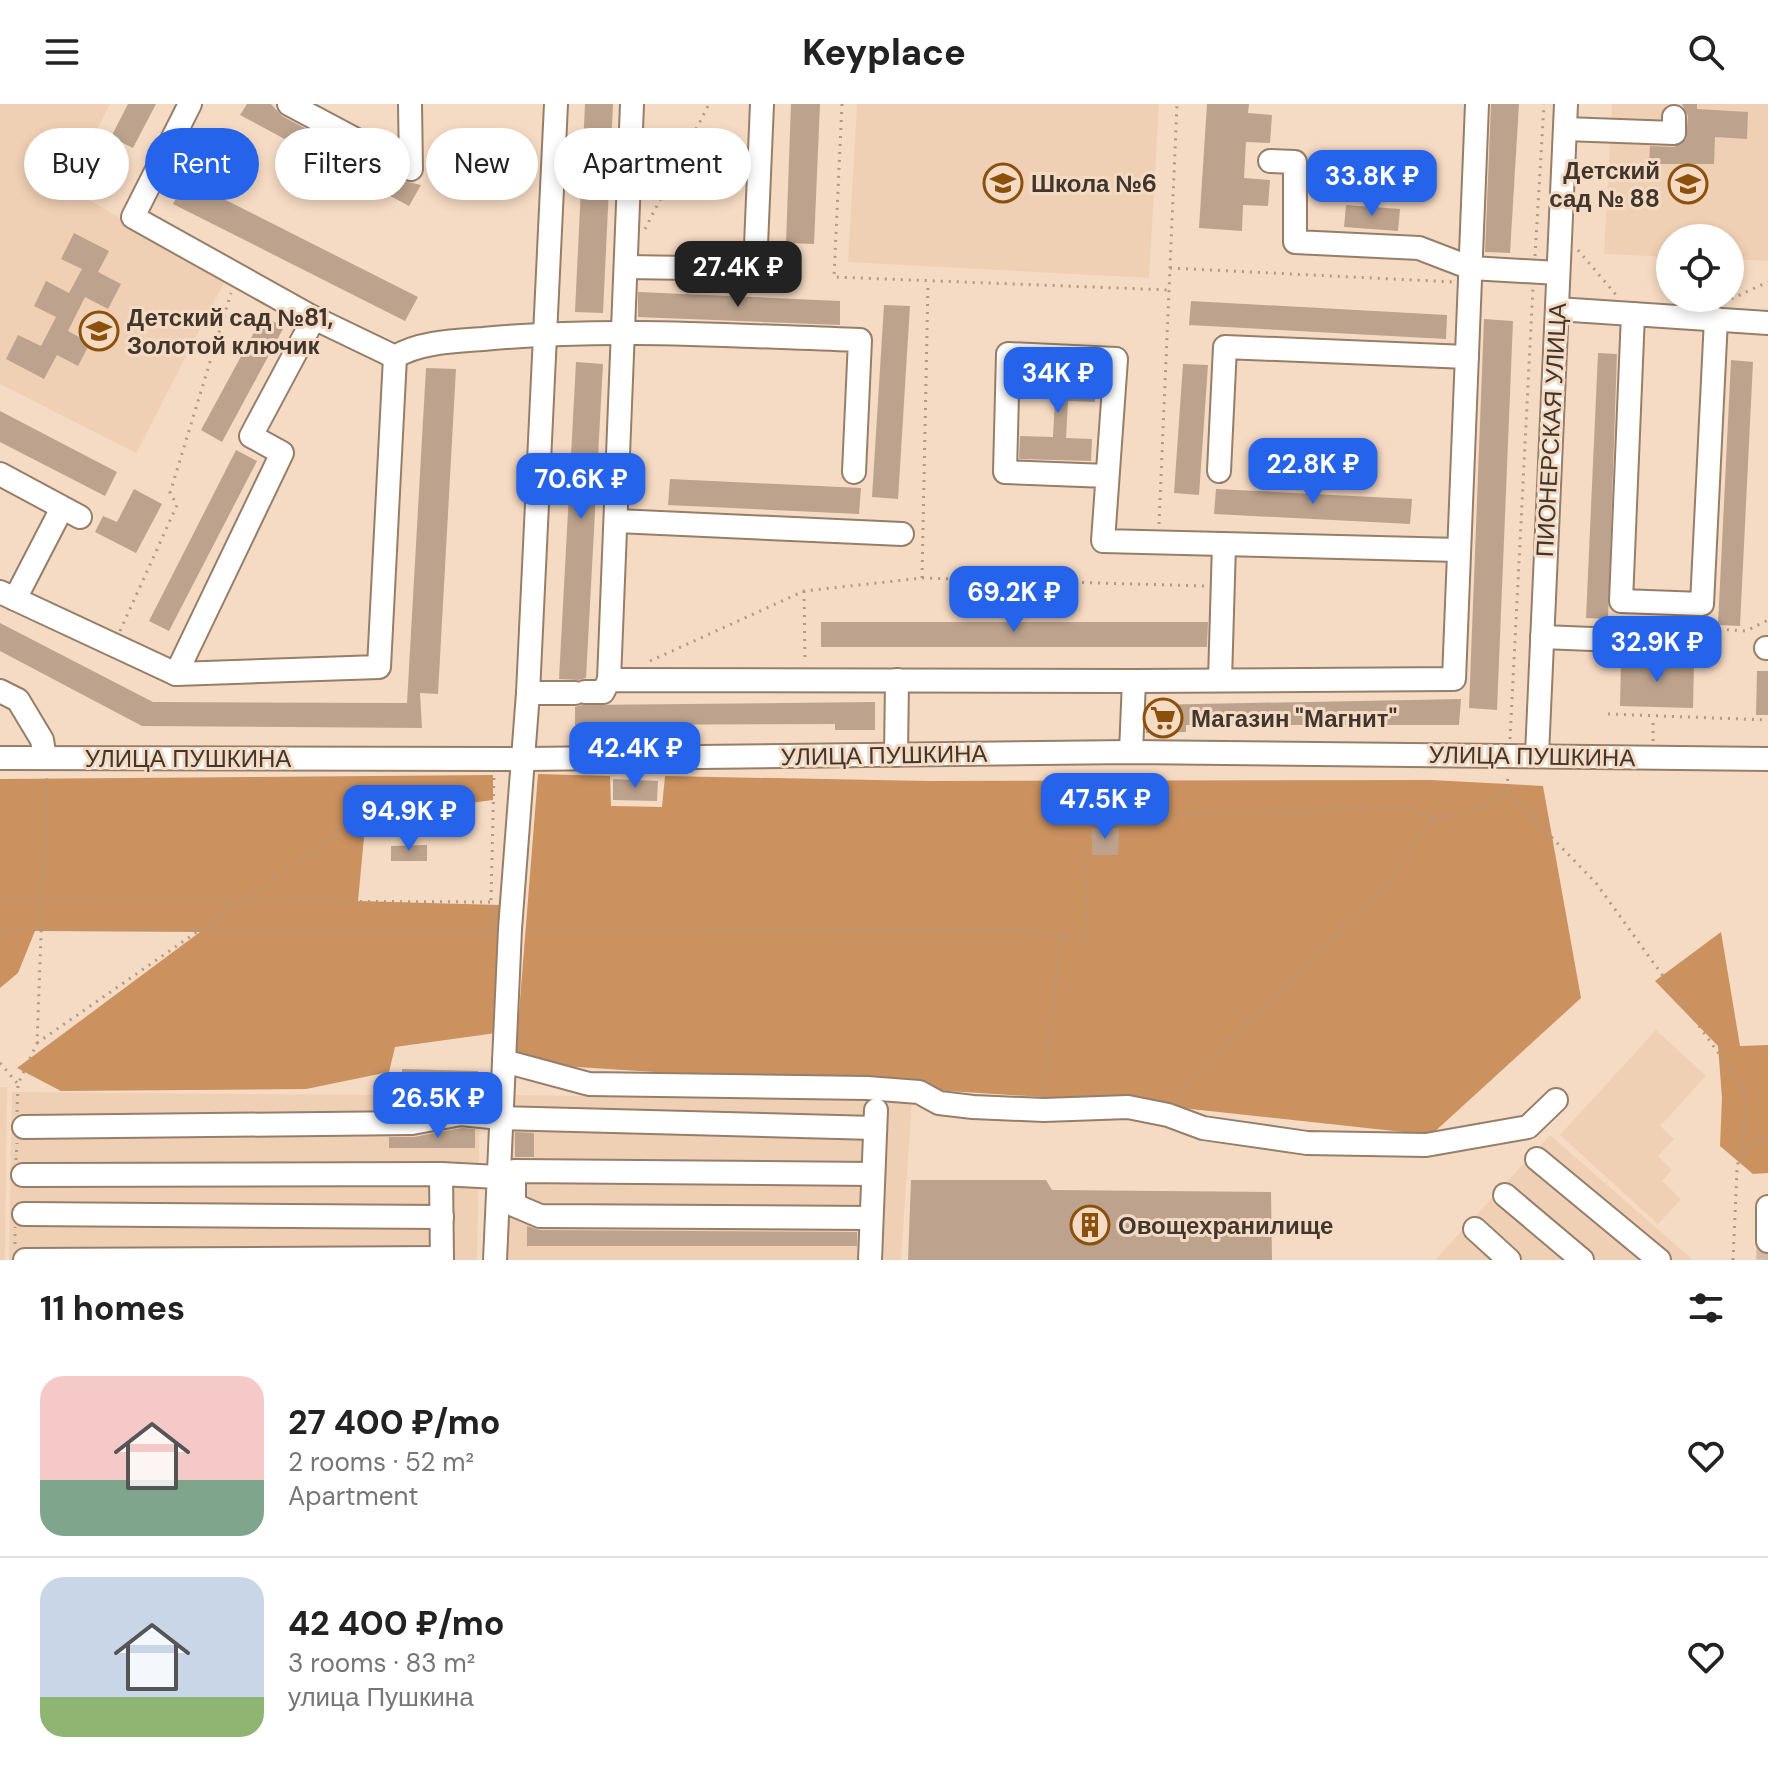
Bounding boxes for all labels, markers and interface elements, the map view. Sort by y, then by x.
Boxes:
text: Keyplace [802,29,966,76]
icon: menu [40,30,84,74]
icon: search [1684,30,1728,74]
chip: Buy [24,128,129,200]
chip: Rent [145,128,259,200]
chip: Filters [275,128,410,200]
chip: New [426,128,538,200]
chip: Apartment [554,128,751,200]
pin: 33.8K ₽ [1298,150,1446,218]
place label: Детский сад № 88 [1549,155,1660,214]
text: 33.8K ₽ [1325,159,1419,193]
school or university icon: Школа №6 [982,162,1024,204]
school or university icon: Детский сад № 88 [1667,163,1709,205]
place label: Школа №6 [1031,168,1157,199]
map controls [1656,224,1744,312]
button: locate [1656,224,1744,312]
pin: 27.4K ₽ [664,241,812,309]
text: 27.4K ₽ [693,250,783,284]
place label: Детский сад №81, Золотой ключик [127,302,333,361]
street label: ПИОНЕРСКАЯ УЛИЦА [1529,302,1573,558]
school or university icon: Детский сад №81, Золотой ключик [78,310,120,352]
pin: 34K ₽ [1002,347,1114,415]
text: 34K ₽ [1022,356,1094,390]
pin: 22.8K ₽ [1239,438,1387,506]
text: 22.8K ₽ [1266,447,1360,481]
pin: 70.6K ₽ [507,453,655,521]
text: 70.6K ₽ [534,462,628,496]
pin: 69.2K ₽ [940,566,1088,634]
text: 69.2K ₽ [967,575,1061,609]
pin: 32.9K ₽ [1583,616,1731,684]
text: 32.9K ₽ [1610,625,1704,659]
supermarket icon: Магазин "Магнит" [1142,697,1184,739]
place label: Магазин "Магнит" [1191,703,1397,734]
pin: 42.4K ₽ [561,722,709,790]
text: 42.4K ₽ [587,731,683,765]
street label: УЛИЦА ПУШКИНА [780,738,988,772]
street label: УЛИЦА ПУШКИНА [1428,739,1636,773]
street label: УЛИЦА ПУШКИНА [85,743,291,774]
pin: 47.5K ₽ [1031,773,1179,841]
text: 47.5K ₽ [1059,782,1151,816]
pin: 94.9K ₽ [335,785,483,853]
text: 94.9K ₽ [361,794,457,828]
pin: 26.5K ₽ [364,1072,512,1140]
text: 26.5K ₽ [391,1081,485,1115]
building icon: Овощехранилище [1069,1204,1111,1246]
place label: Овощехранилище [1118,1210,1333,1241]
text: 11 homes [40,1286,185,1331]
icon: filters [1684,1286,1728,1330]
text: 27 400 ₽/mo [288,1400,500,1445]
icon: home [104,1408,200,1504]
icon: heart [1684,1434,1728,1478]
text: 2 rooms · 52 m² [288,1445,474,1479]
text: Apartment [288,1479,419,1513]
text: 42 400 ₽/mo [288,1601,505,1646]
icon: home [104,1609,200,1705]
icon: heart [1684,1635,1728,1679]
text: 3 rooms · 83 m² [288,1646,475,1680]
text: улица Пушкина [288,1680,474,1714]

